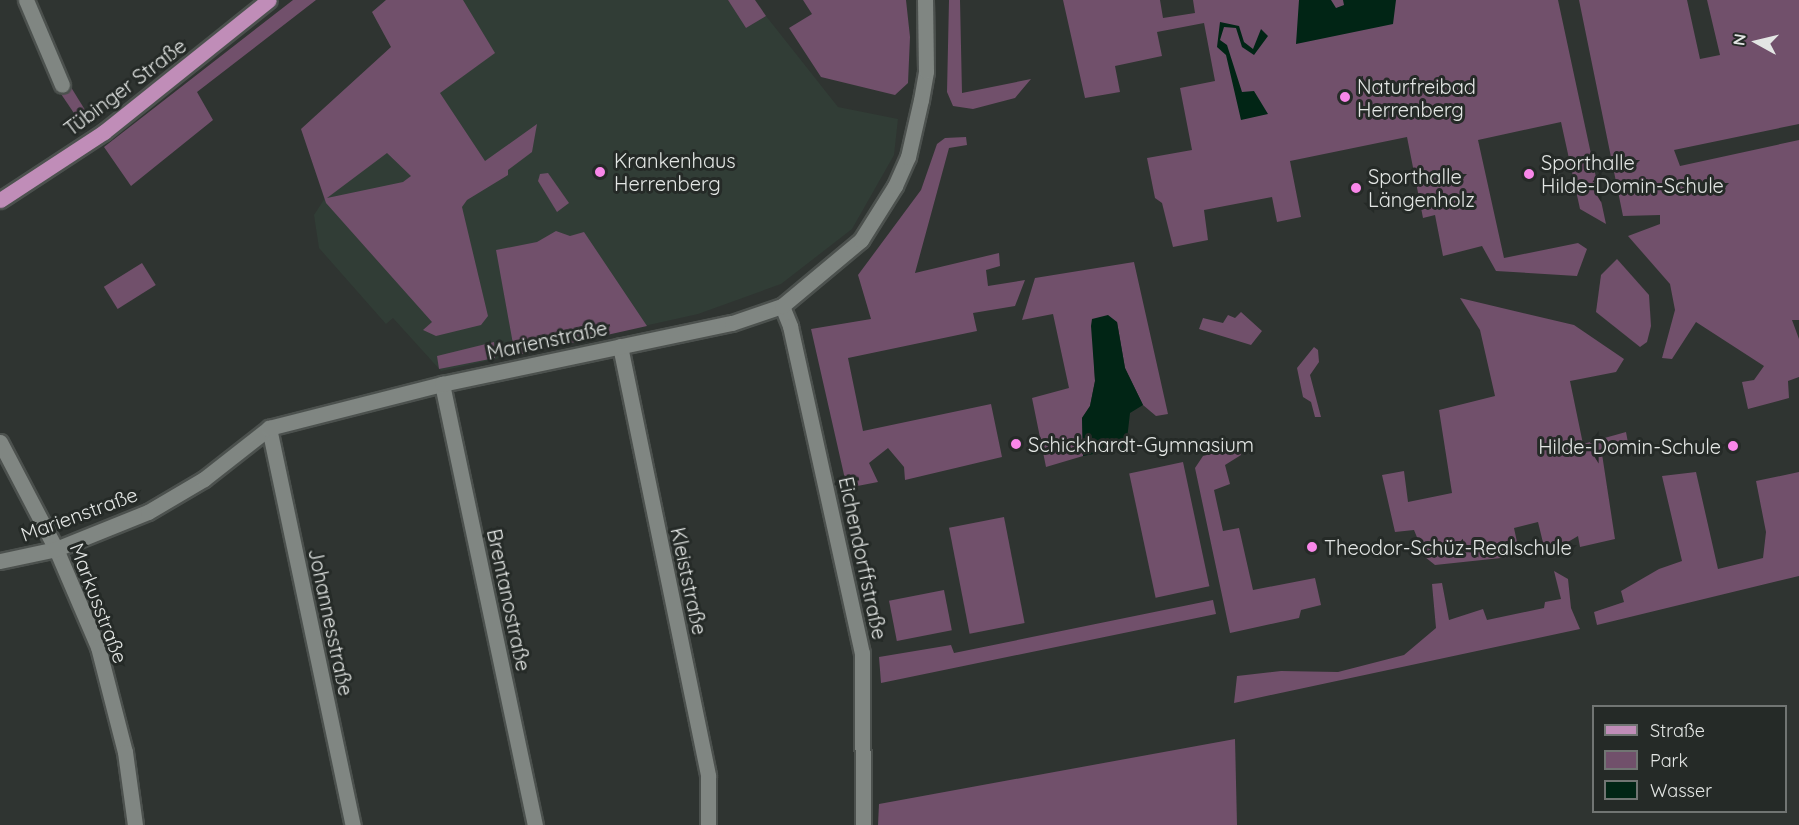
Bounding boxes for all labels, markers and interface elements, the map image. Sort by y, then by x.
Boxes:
north arrow [1727,12,1787,72]
text: N [1728,32,1750,47]
street label: Tübinger Straße [59,33,191,141]
place label: Naturfreibad Herrenberg [1357,74,1476,121]
marker: Naturfreibad Herrenberg [1338,90,1352,104]
place label: Krankenhaus Herrenberg [614,148,736,195]
place label: Sporthalle Hilde-Domin-Schule [1541,150,1724,197]
marker: Krankenhaus Herrenberg [591,163,609,181]
place label: Sporthalle Längenholz [1368,164,1475,211]
marker: Sporthalle Hilde-Domin-Schule [1522,167,1536,181]
marker: Sporthalle Längenholz [1349,181,1363,195]
street label: Marienstraße [485,316,609,364]
place label: Schickhardt-Gymnasium [1028,432,1254,456]
place label: Hilde-Domin-Schule [1538,434,1721,458]
marker: Schickhardt-Gymnasium [1009,437,1023,451]
marker: Hilde-Domin-Schule [1726,439,1740,453]
street label: Eichendorffstraße [834,474,892,642]
street label: Marienstraße [17,482,141,546]
street label: Kleiststraße [666,525,712,637]
street label: Brentanostraße [482,527,536,673]
place label: Theodor-Schüz-Realschule [1324,535,1572,559]
street label: Markusstraße [65,539,133,667]
marker: Theodor-Schüz-Realschule [1305,540,1319,554]
street label: Johannesstraße [304,546,358,698]
legend [1592,705,1787,813]
text: Straße [1650,719,1705,742]
text: Park [1650,749,1688,772]
text: Wasser [1650,779,1712,802]

